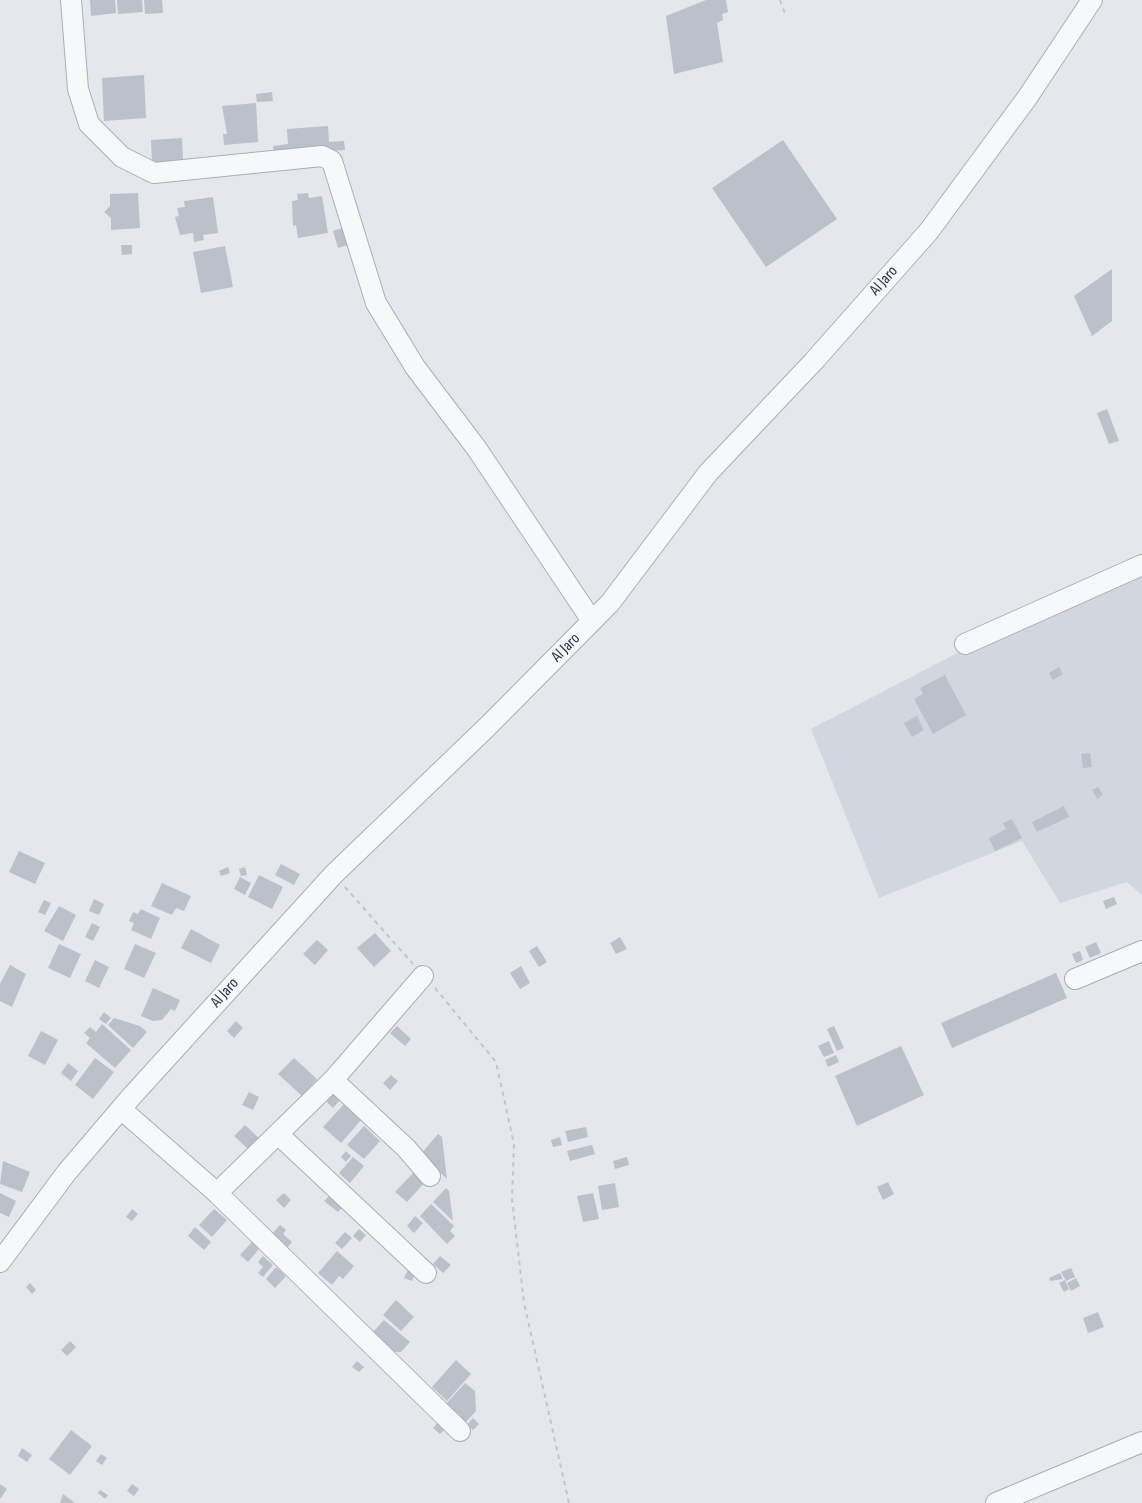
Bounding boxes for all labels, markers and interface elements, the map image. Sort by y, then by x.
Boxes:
street label: Al Jaro [866,262,902,300]
street label: Al Jaro [548,630,584,666]
street label: Al Jaro [207,974,243,1012]

